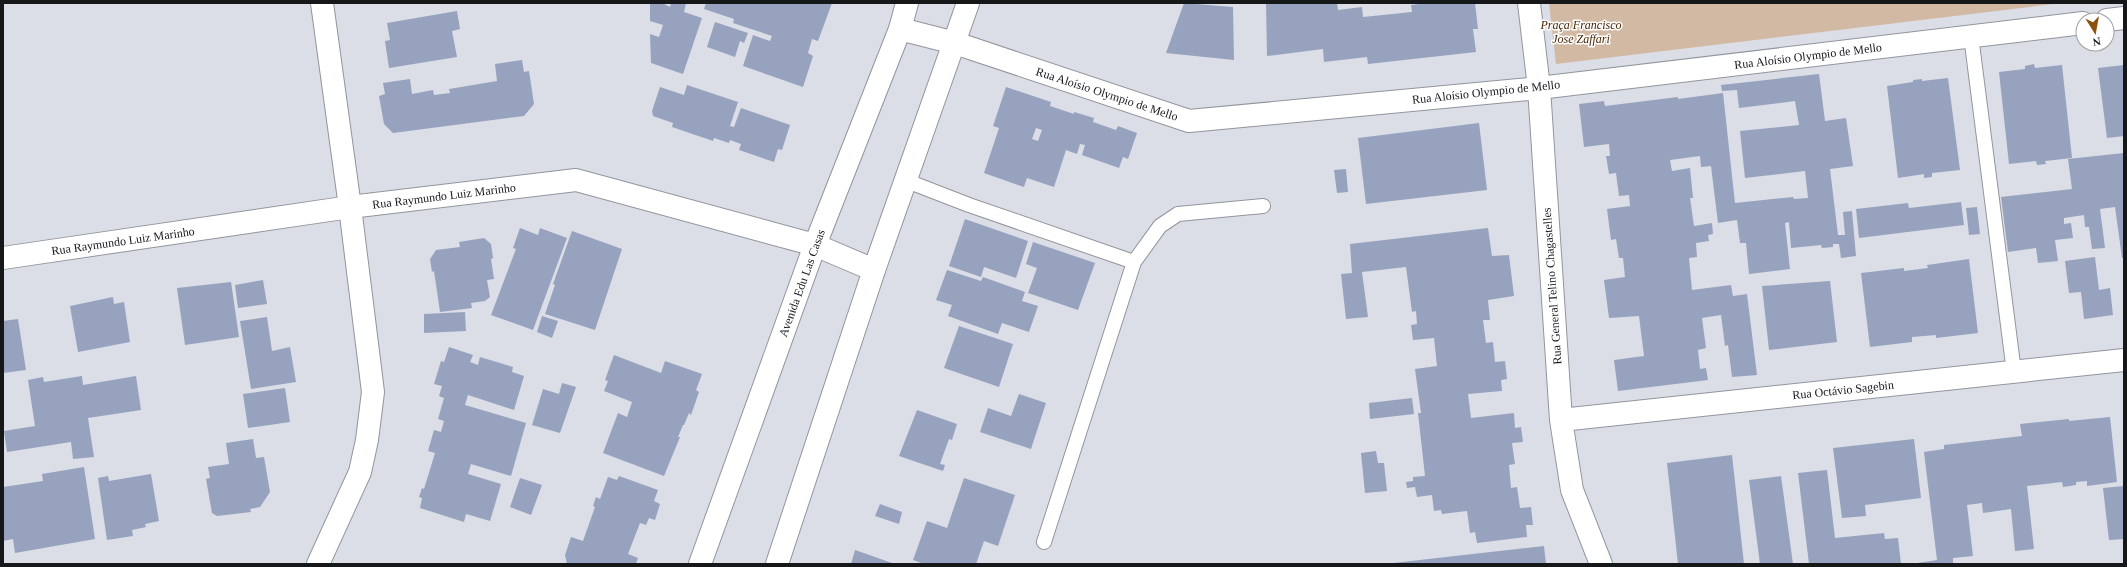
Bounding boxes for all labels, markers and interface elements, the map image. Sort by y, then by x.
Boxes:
north arrow [2075,12,2115,52]
park label: Praça Francisco Jose Zaffari [1540,18,1621,46]
text: N [2092,35,2102,48]
street label: Rua Aloísio Olympio de Mello [1733,40,1883,72]
street label: Rua Aloísio Olympio de Mello [1034,64,1180,124]
street label: Rua Aloísio Olympio de Mello [1411,77,1561,107]
street label: Rua Raymundo Luiz Marinho [372,180,516,212]
street label: Rua General Telino Chagastelles [1540,207,1564,365]
street label: Rua Raymundo Luiz Marinho [51,224,195,258]
street label: Avenida Edu Las Casas [776,227,828,339]
street label: Rua Octávio Sagebin [1792,378,1894,402]

